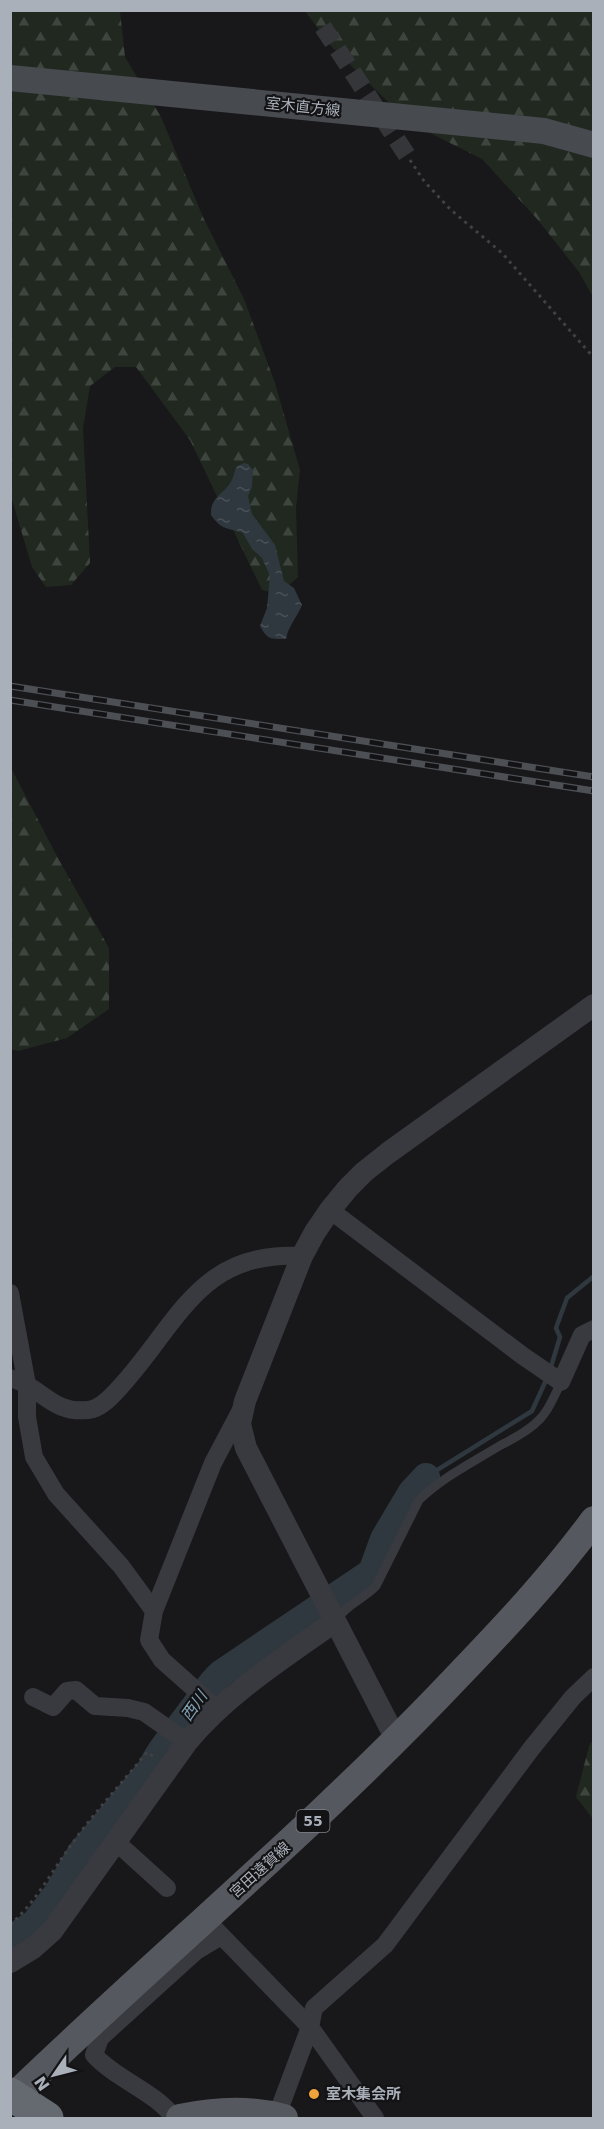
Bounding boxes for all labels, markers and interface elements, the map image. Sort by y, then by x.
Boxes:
street label: 室木直方線 [265,94,341,120]
water label: 西川 [177,1686,212,1725]
road number: 55 [296,1810,330,1832]
street label: 宮田遠賀線 [226,1838,294,1902]
north arrow [24,2045,84,2105]
text: N [31,2072,54,2094]
place label: 室木集会所 [326,2085,401,2103]
marker: 室木集会所 [307,2087,321,2101]

